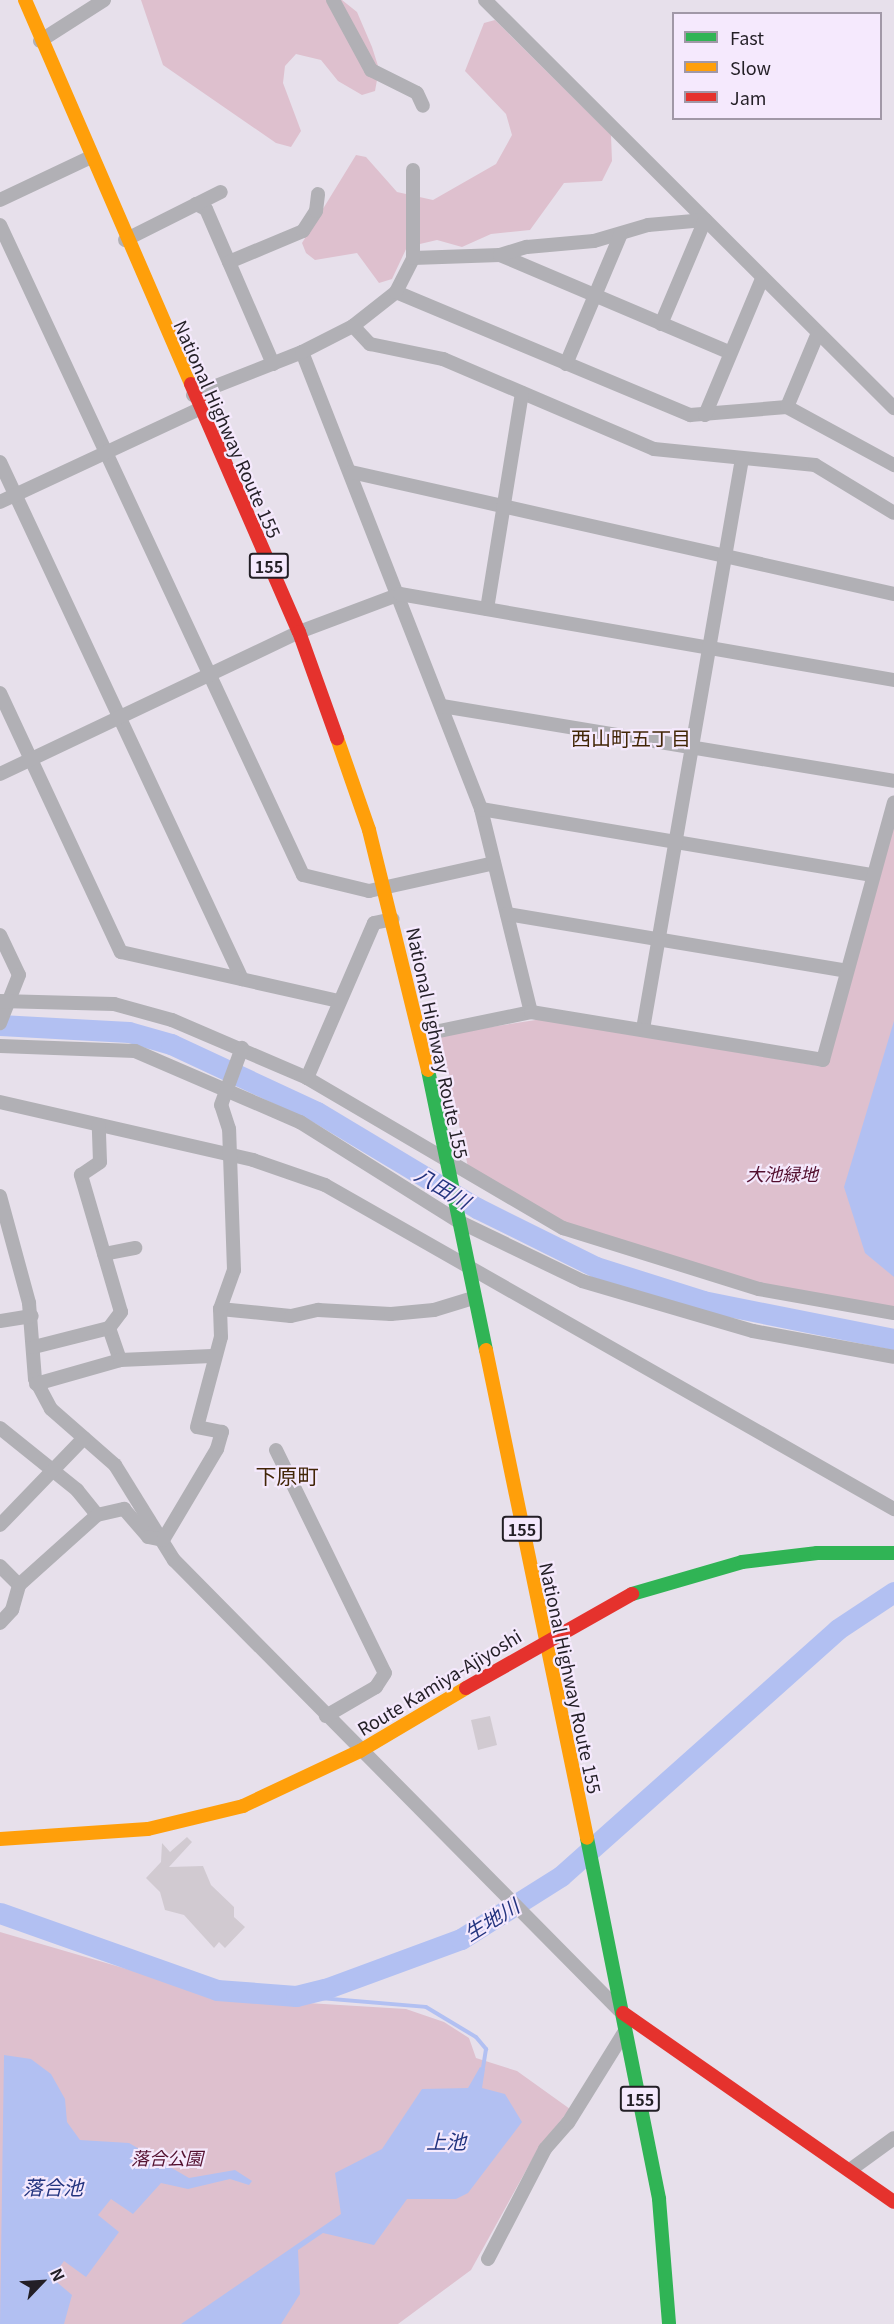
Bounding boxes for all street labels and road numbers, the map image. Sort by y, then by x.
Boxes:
street label: National Highway Route 155 [170,317,286,541]
road number: 155 [248,553,290,579]
street label: National Highway Route 155 [403,925,473,1161]
road number: 155 [501,1516,543,1542]
street label: National Highway Route 155 [536,1560,606,1796]
street label: Route Kamiya-Ajiyoshi [353,1624,525,1740]
road number: 155 [619,2086,661,2112]

